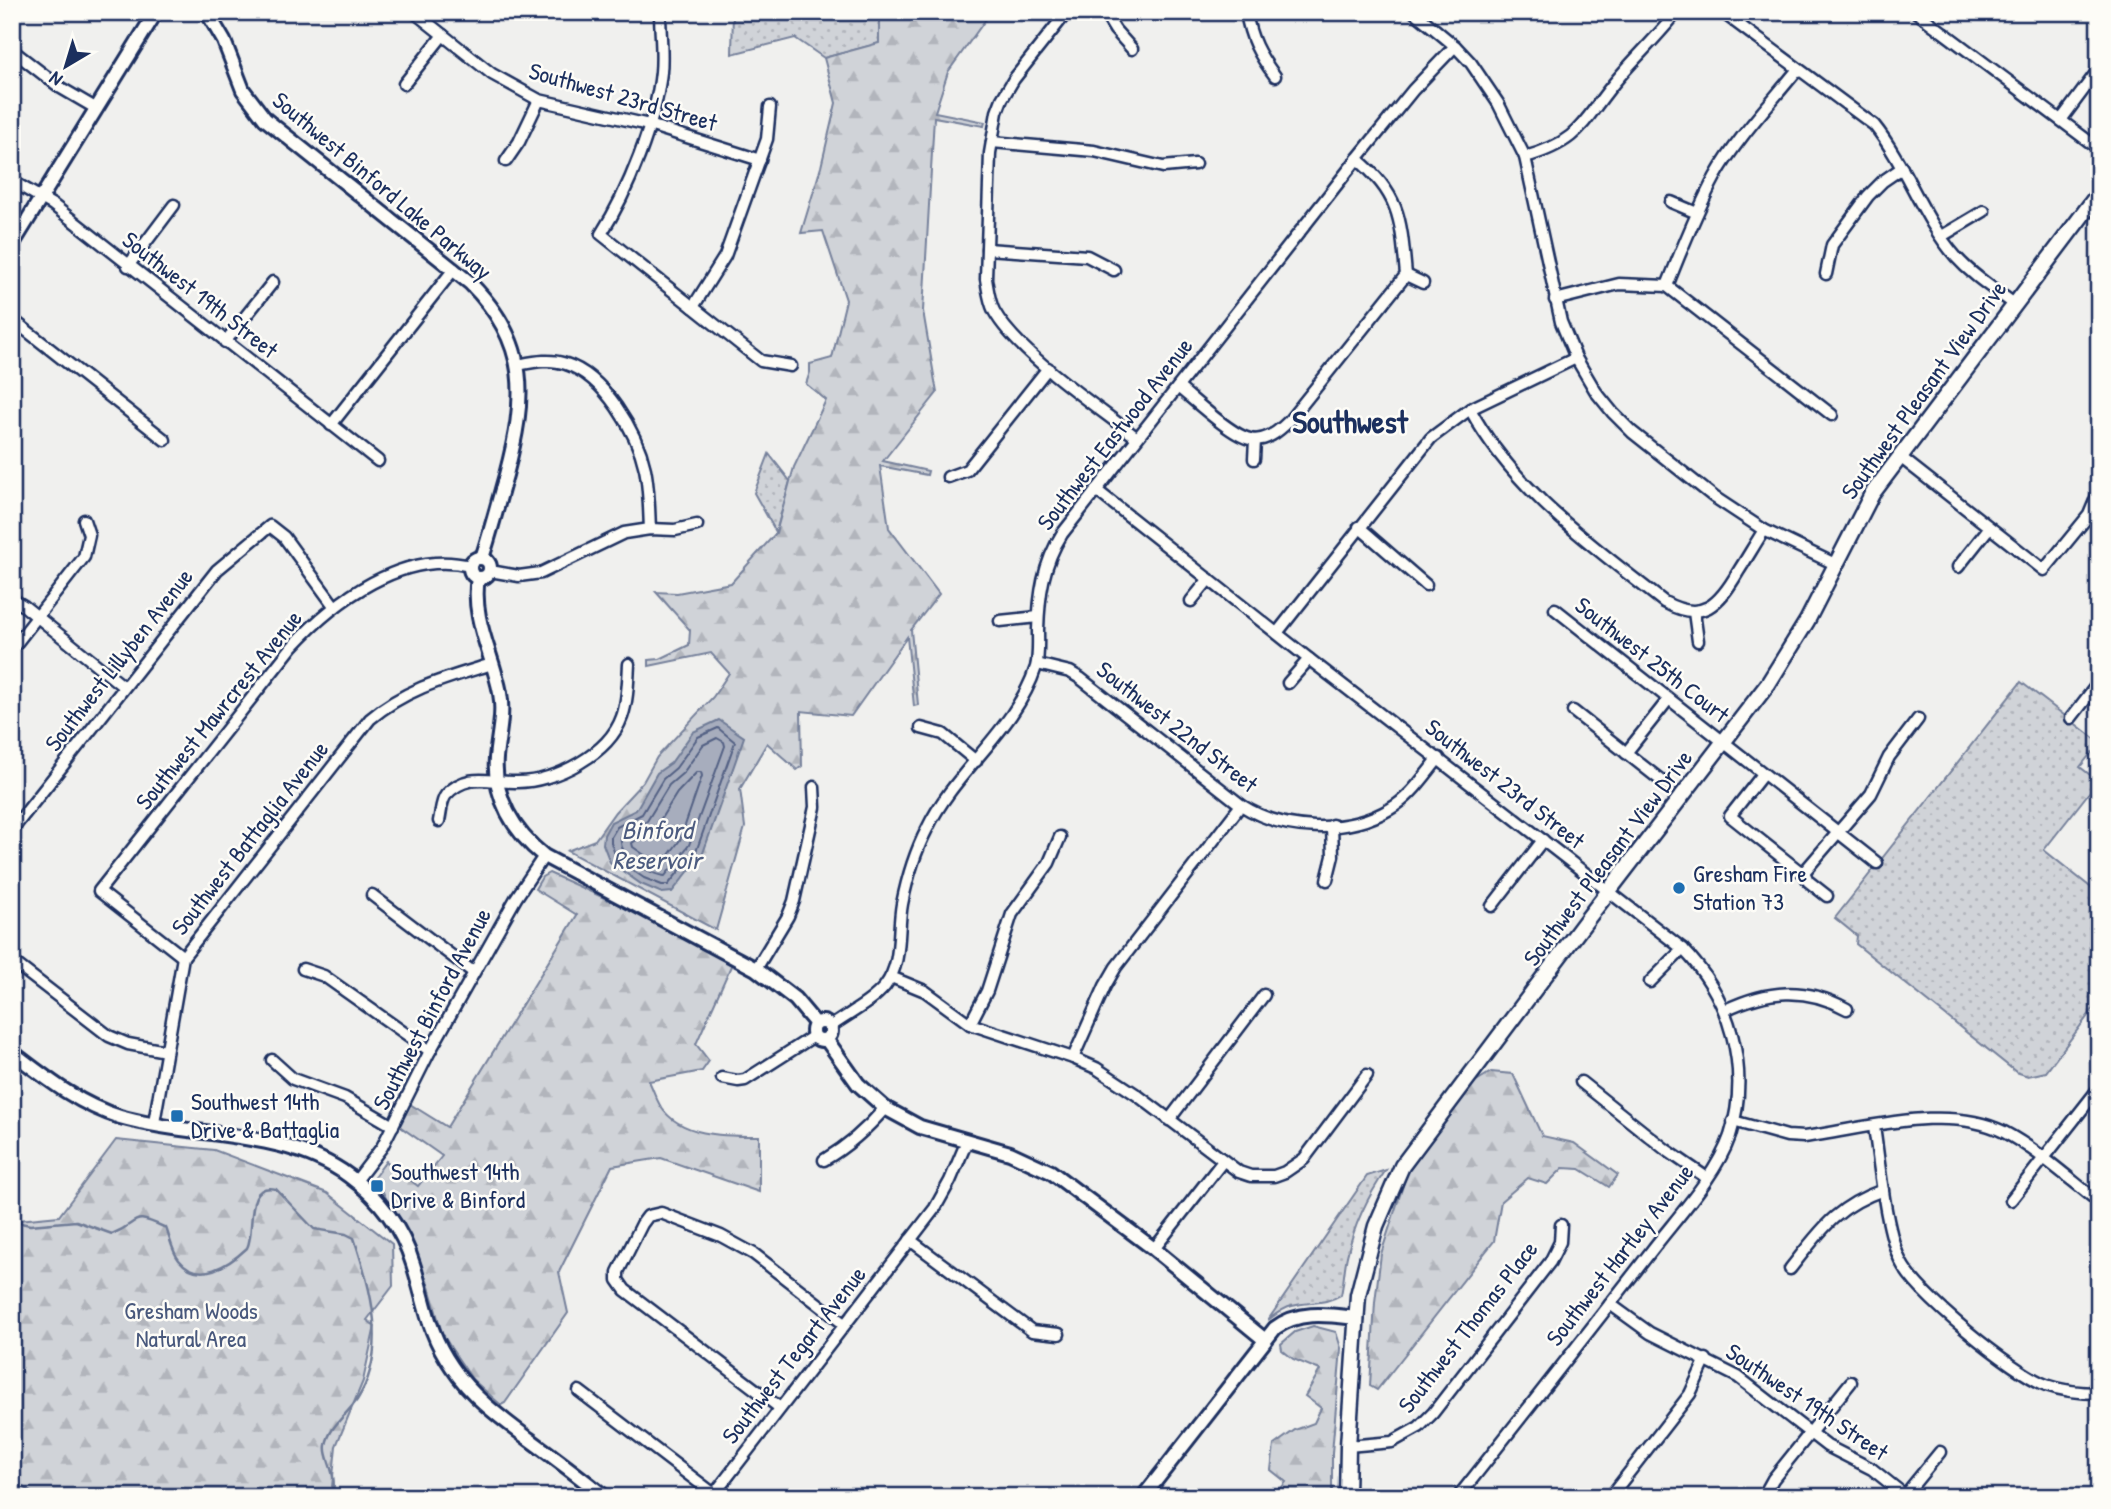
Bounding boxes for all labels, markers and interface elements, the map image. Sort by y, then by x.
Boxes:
north arrow [32,32,102,102]
street label: Southwest 23rd Street [525,54,722,138]
text: N [44,66,68,93]
street label: Southwest Binford Lake Parkway [266,84,499,287]
street label: Southwest 19th Street [116,223,286,366]
street label: Southwest Pleasant View Drive [1833,273,2014,505]
street label: Southwest Eastwood Avenue [1029,330,1200,536]
district label: Southwest [1292,400,1409,443]
street label: Southwest Lillyben Avenue [37,561,200,757]
street label: Southwest 25th Court [1569,589,1737,730]
street label: Southwest Mawrcrest Avenue [128,602,309,816]
street label: Southwest 22nd Street [1090,653,1265,800]
street label: Southwest 23rd Street [1419,711,1593,856]
street label: Southwest Battaglia Avenue [163,733,335,941]
street label: Southwest Pleasant View Drive [1515,743,1699,972]
water label: Binford Reservoir [612,812,705,877]
place label: Gresham Fire Station 73 [1693,857,1807,917]
marker: Gresham Fire Station 73 [1671,880,1687,896]
street label: Southwest Binford Avenue [364,902,498,1115]
place label: Southwest 14th Drive & Battaglia [191,1085,339,1145]
marker: Southwest 14th Drive & Battaglia [169,1108,185,1124]
place label: Southwest 14th Drive & Binford [391,1155,525,1215]
street label: Southwest Hartley Avenue [1538,1156,1701,1352]
marker: Southwest 14th Drive & Binford [369,1178,385,1194]
street label: Southwest Thomas Place [1390,1233,1545,1419]
street label: Southwest Tegart Avenue [714,1259,873,1450]
park label: Gresham Woods Natural Area [124,1294,258,1354]
street label: Southwest 19th Street [1720,1335,1896,1468]

